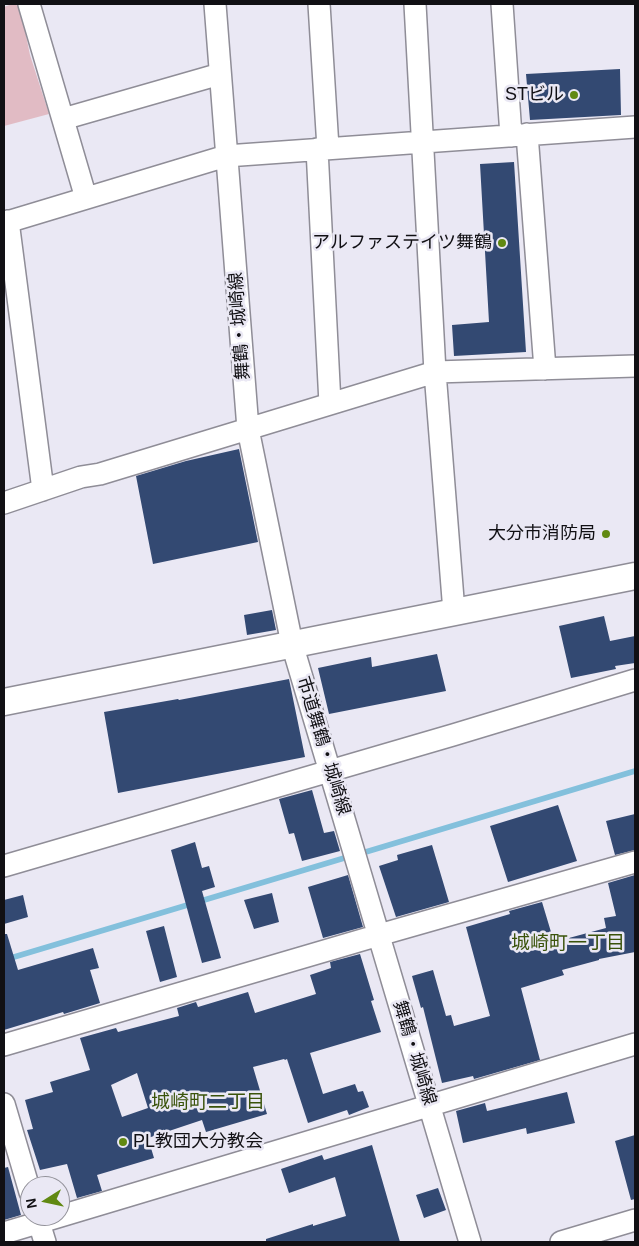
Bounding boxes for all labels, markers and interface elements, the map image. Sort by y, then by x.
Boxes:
place label: STビル [505,84,564,106]
marker: STビル [568,89,580,101]
place label: アルファステイツ舞鶴 [312,232,492,254]
marker: アルファステイツ舞鶴 [496,237,508,249]
street label: 舞鶴・城崎線 [225,271,255,381]
place label: 大分市消防局 [488,523,596,545]
marker: 大分市消防局 [600,528,612,540]
street label: 市道舞鶴・城崎線 [292,674,354,818]
district label: 城崎町一丁目 [511,933,625,955]
street label: 舞鶴・城崎線 [388,998,440,1108]
district label: 城崎町二丁目 [151,1092,265,1114]
place label: PL教団大分教会 [133,1131,263,1153]
marker: PL教団大分教会 [117,1136,129,1148]
north arrow [20,1176,70,1226]
text: N [22,1197,40,1210]

